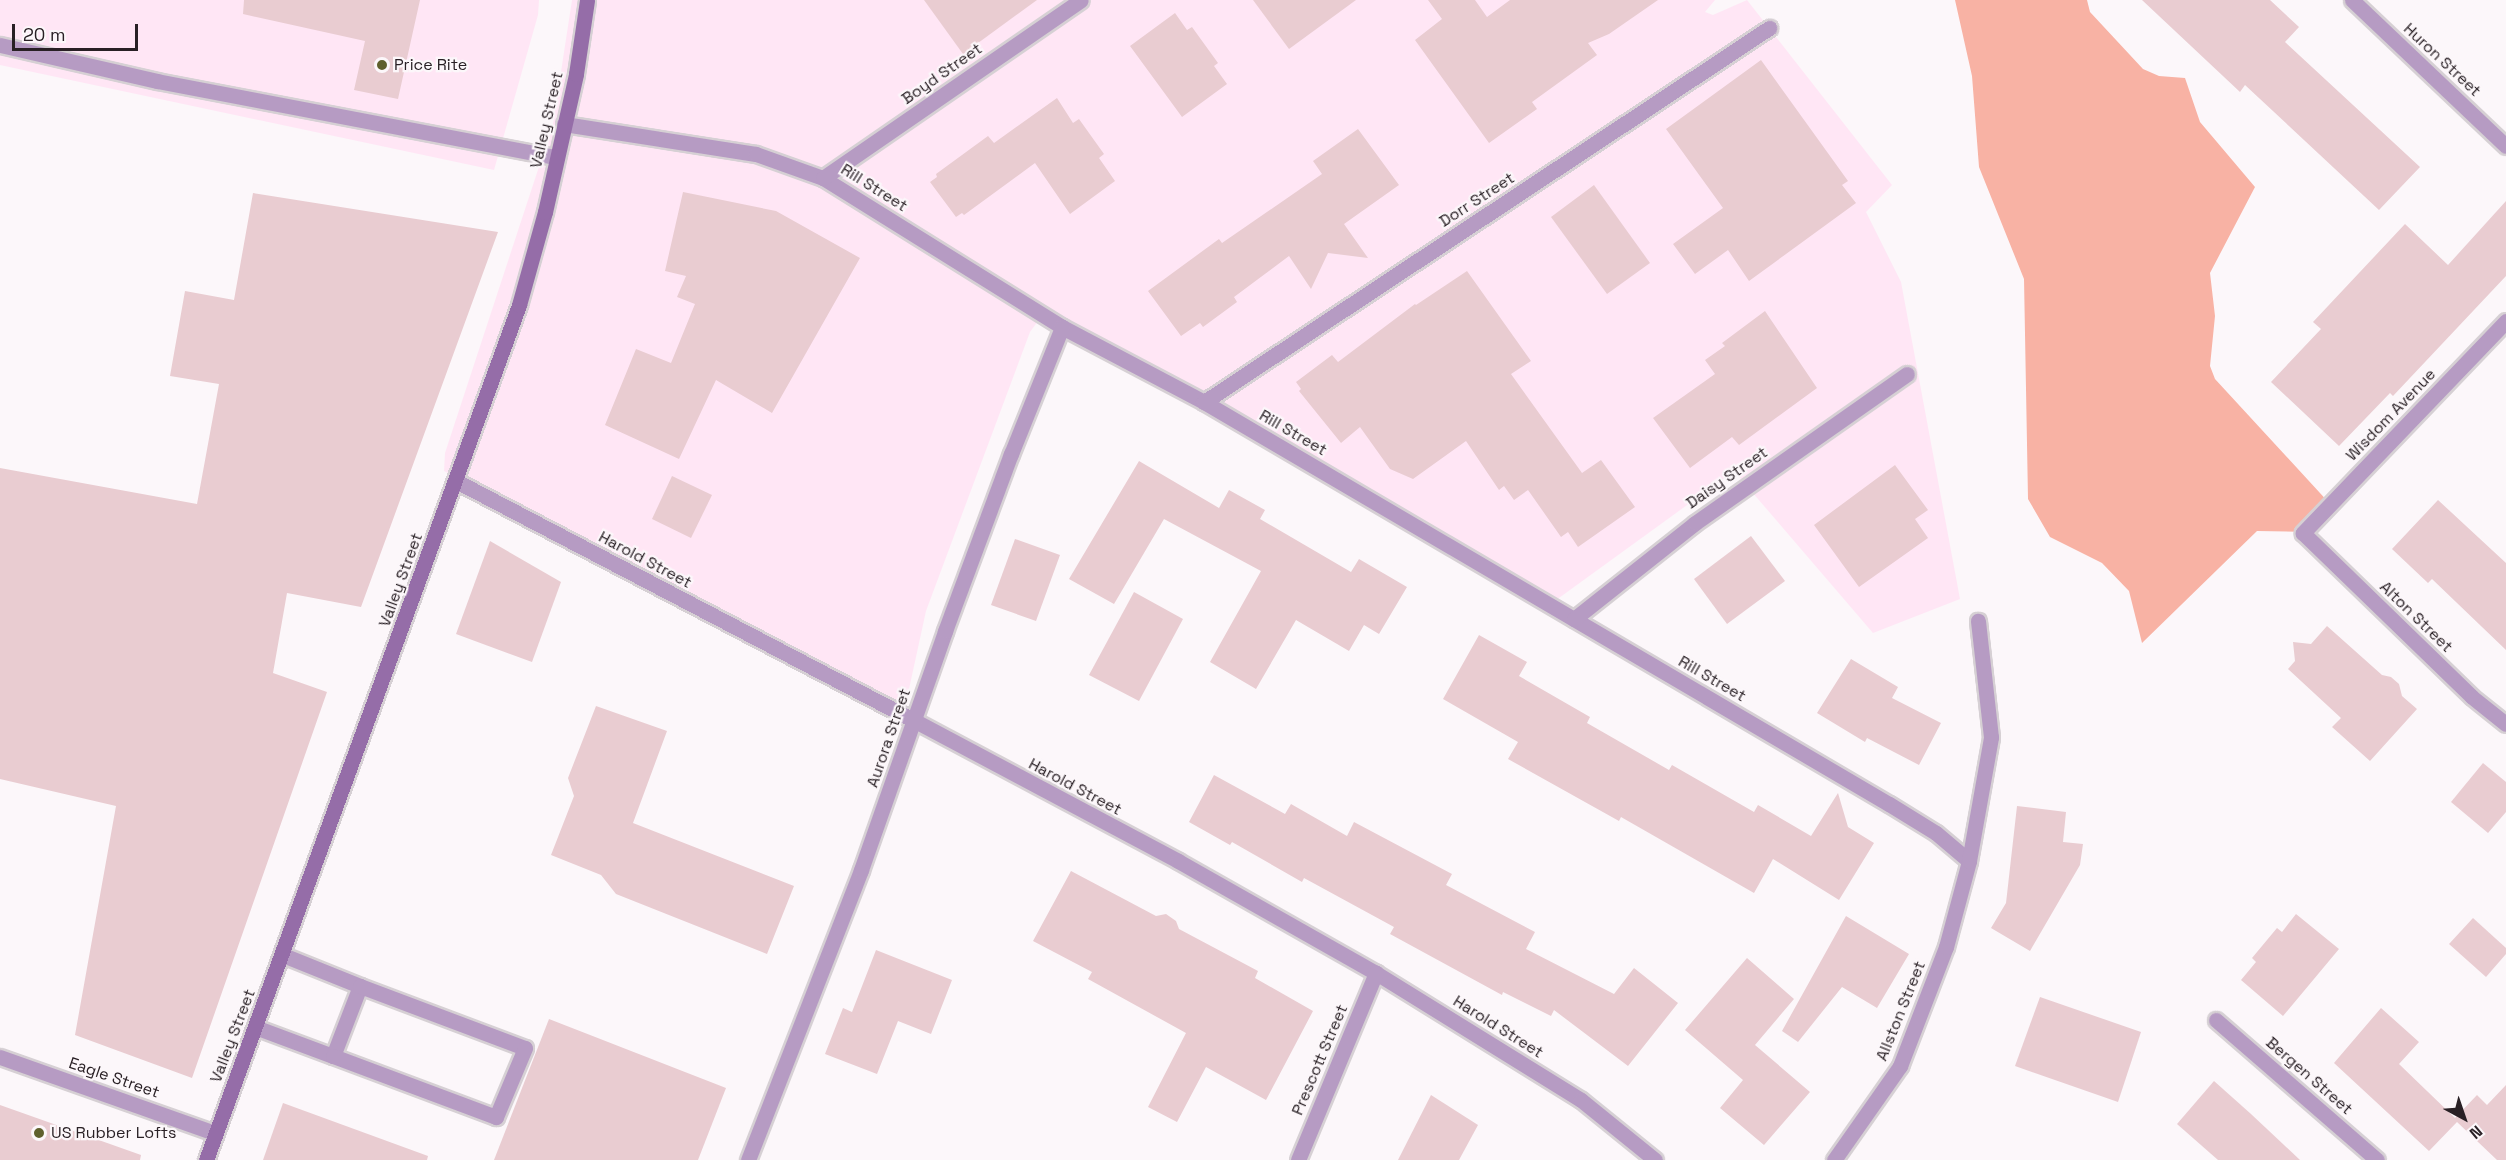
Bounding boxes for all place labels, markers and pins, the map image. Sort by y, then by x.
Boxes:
place label: Price Rite [394,55,467,75]
marker: Price Rite [375,58,389,72]
place label: US Rubber Lofts [51,1123,177,1143]
marker: US Rubber Lofts [32,1126,46,1140]

